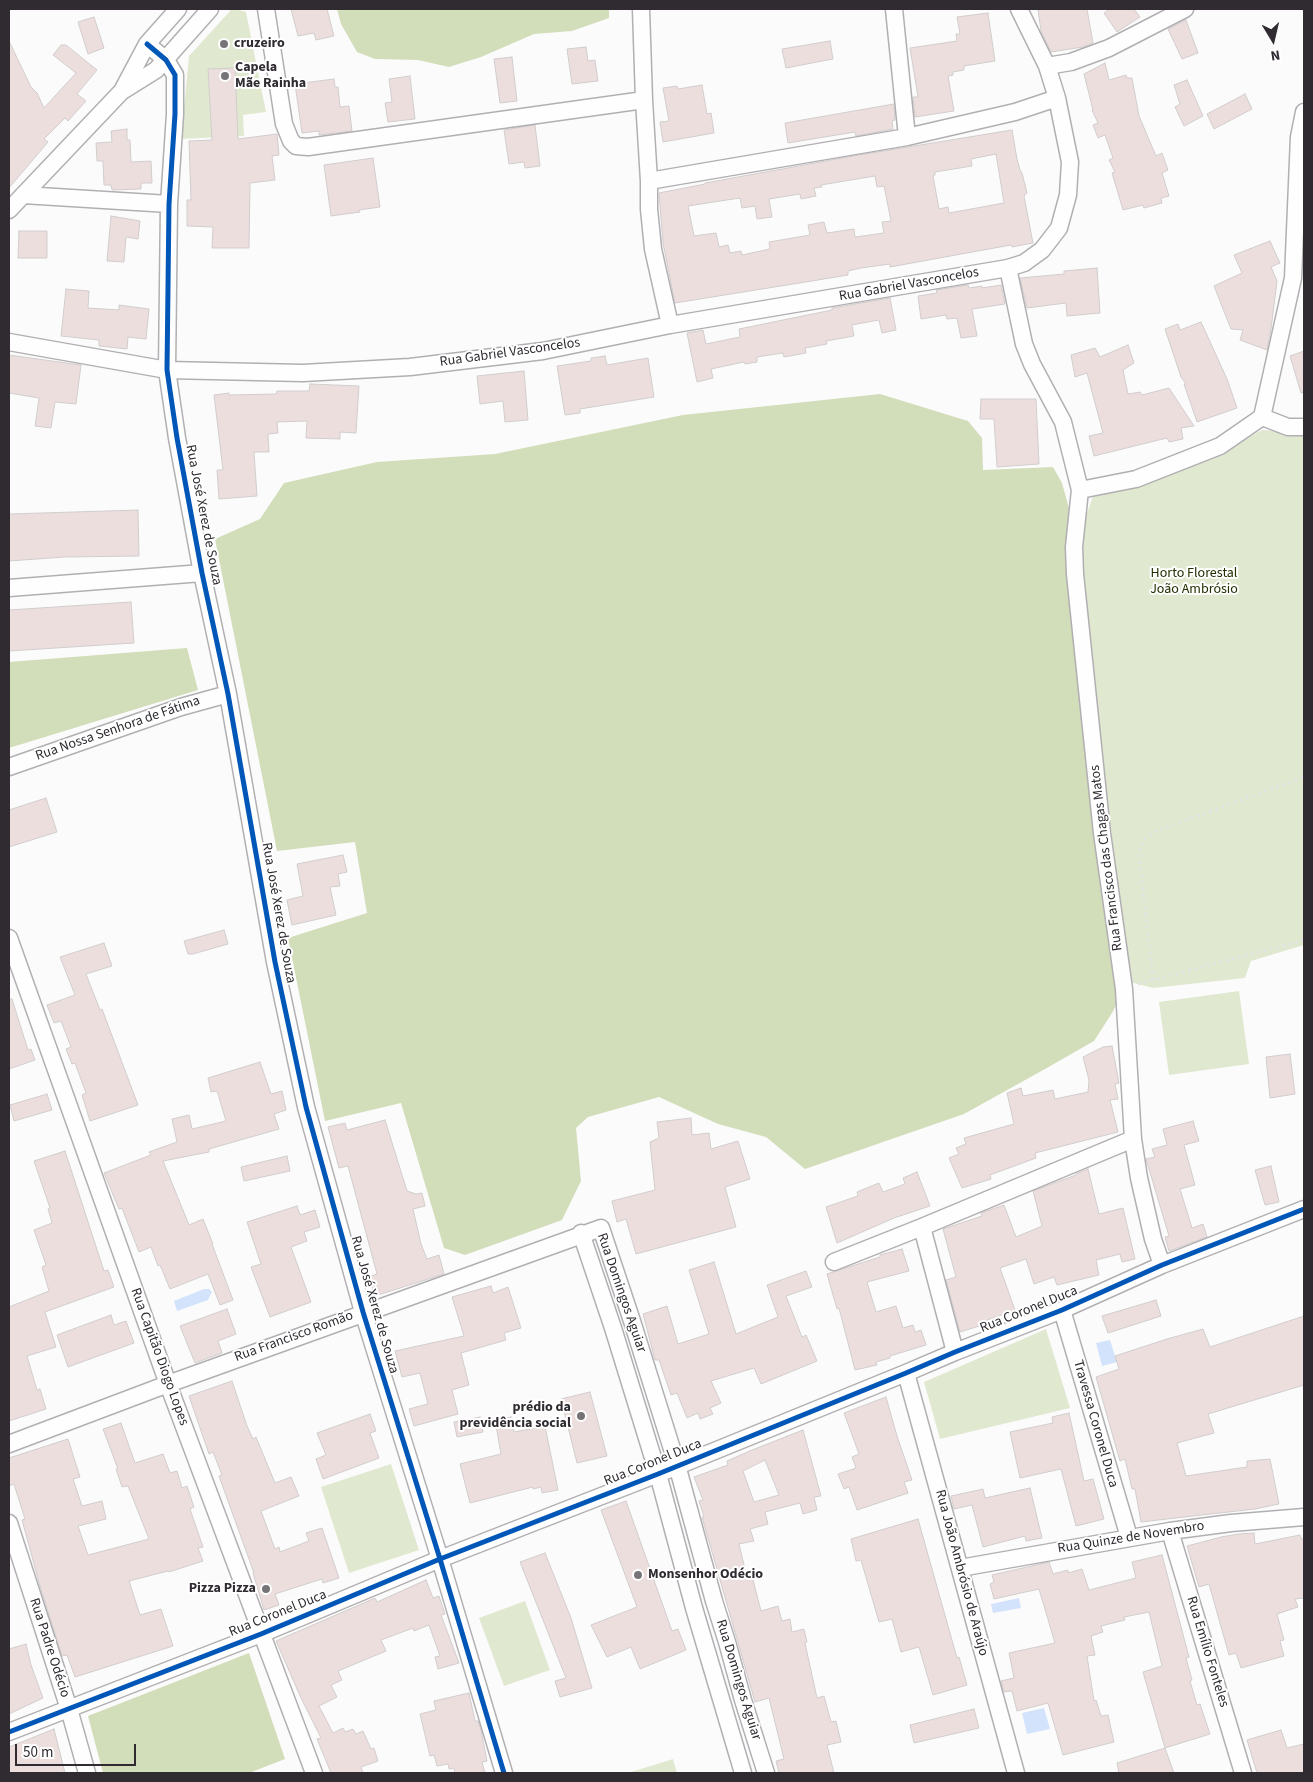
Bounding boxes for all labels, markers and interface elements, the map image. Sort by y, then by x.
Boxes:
north arrow [1248,15,1298,65]
place label: cruzeiro [234,36,285,52]
marker: cruzeiro [218,38,230,50]
text: N [1269,44,1282,65]
place label: Capela Mãe Rainha [235,60,306,92]
marker: Capela Mãe Rainha [219,70,231,82]
street label: Rua Gabriel Vasconcelos [838,264,980,306]
street label: Rua Gabriel Vasconcelos [439,335,581,371]
street label: Rua José Xerez de Souza [181,443,225,587]
park label: Horto Florestal João Ambrósio [1150,566,1238,598]
street label: Rua Nossa Senhora de Fátima [33,693,203,765]
street label: Rua Francisco das Chagas Matos [1087,764,1127,952]
street label: Rua José Xerez de Souza [257,841,299,985]
street label: Rua Domingos Aguiar [593,1231,649,1355]
street label: Rua José Xerez de Souza [346,1234,402,1376]
street label: Rua Coronel Duca [978,1283,1080,1337]
street label: Rua Capitão Diogo Lopes [126,1286,192,1428]
street label: Rua Francisco Romão [232,1308,356,1366]
street label: Travessa Coronel Duca [1069,1358,1121,1490]
place label: prédio da previdência social [460,1400,571,1432]
marker: prédio da previdência social [575,1410,587,1422]
street label: Rua Coronel Duca [602,1436,704,1490]
street label: Rua João Ambrósio de Araújo [931,1488,991,1658]
street label: Rua Quinze de Novembro [1056,1518,1206,1558]
place label: Monsenhor Odécio [648,1567,763,1583]
marker: Monsenhor Odécio [632,1569,644,1581]
place label: Pizza Pizza [189,1581,256,1597]
marker: Pizza Pizza [260,1583,272,1595]
street label: Rua Coronel Duca [227,1587,329,1641]
street label: Rua Emílio Fonteles [1182,1595,1232,1709]
street label: Rua Padre Odécio [25,1596,73,1700]
street label: Rua Domingos Aguiar [712,1618,764,1742]
scale bar [18,1734,139,1766]
text: 50 m [23,1742,53,1763]

